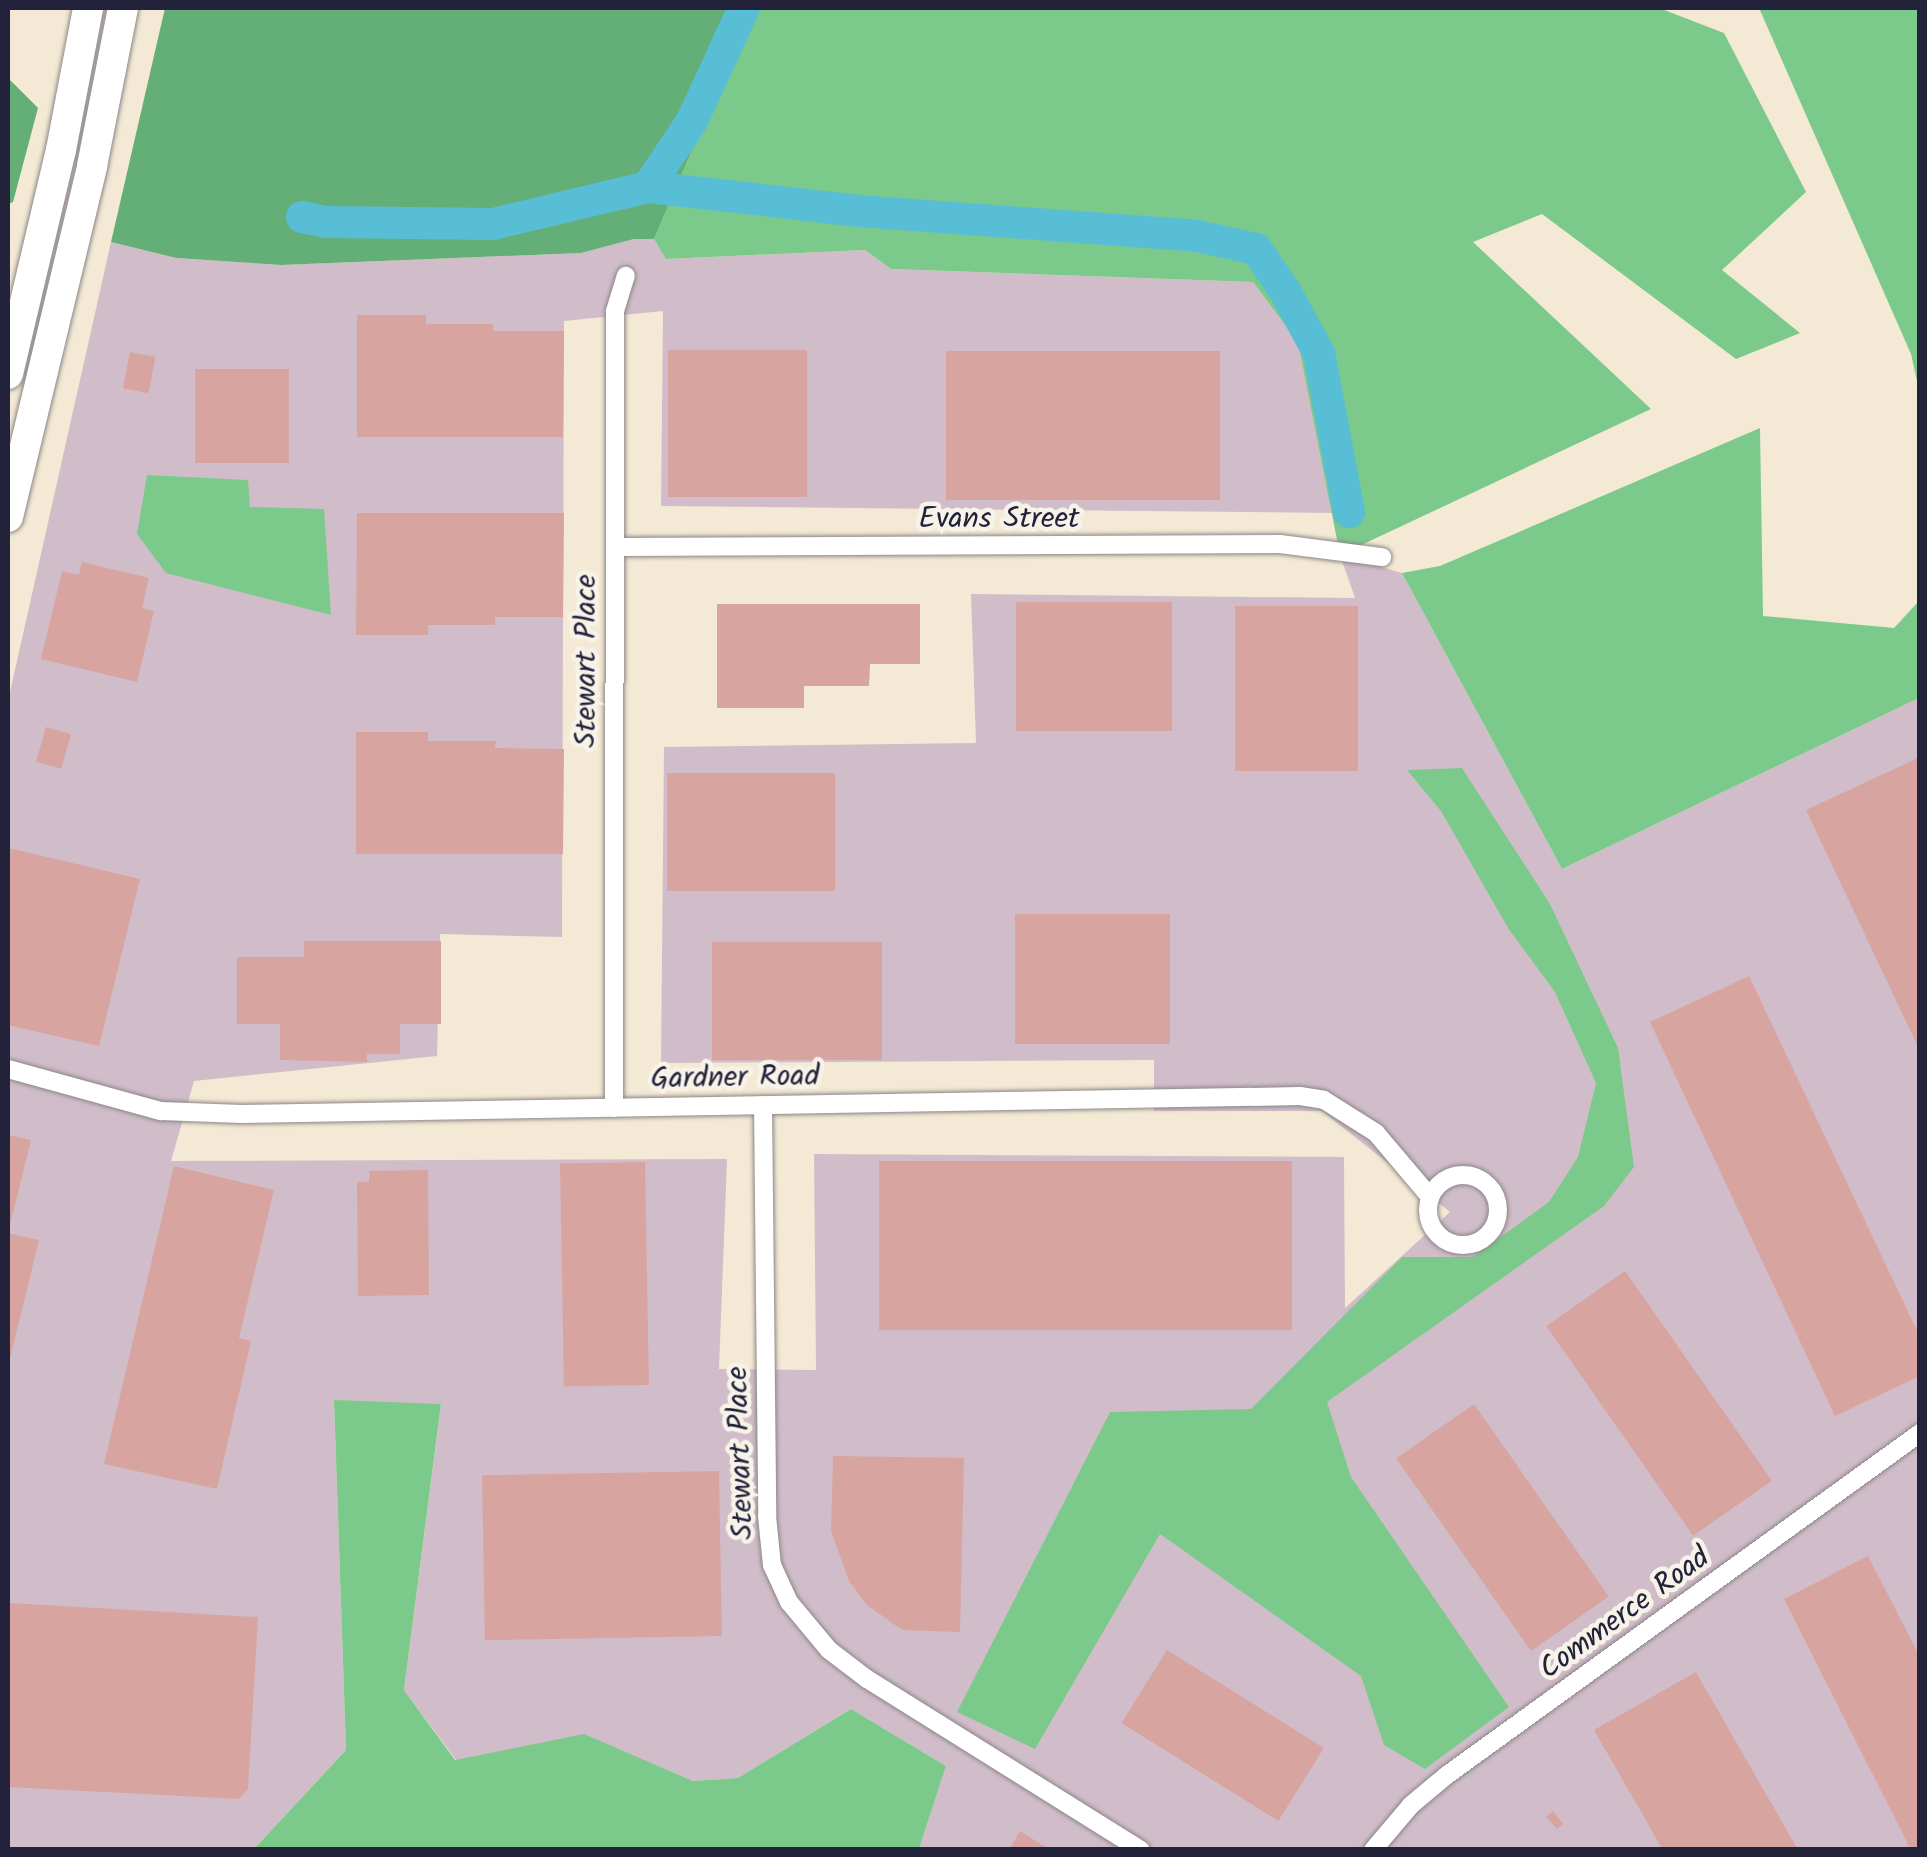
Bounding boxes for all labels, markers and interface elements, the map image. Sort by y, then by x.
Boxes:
street label: Evans Street [918,501,1080,537]
street label: Stewart Place [569,574,605,748]
street label: Gardner Road [650,1059,820,1097]
street label: Stewart Place [720,1366,762,1540]
street label: Commerce Road [1533,1540,1717,1688]

